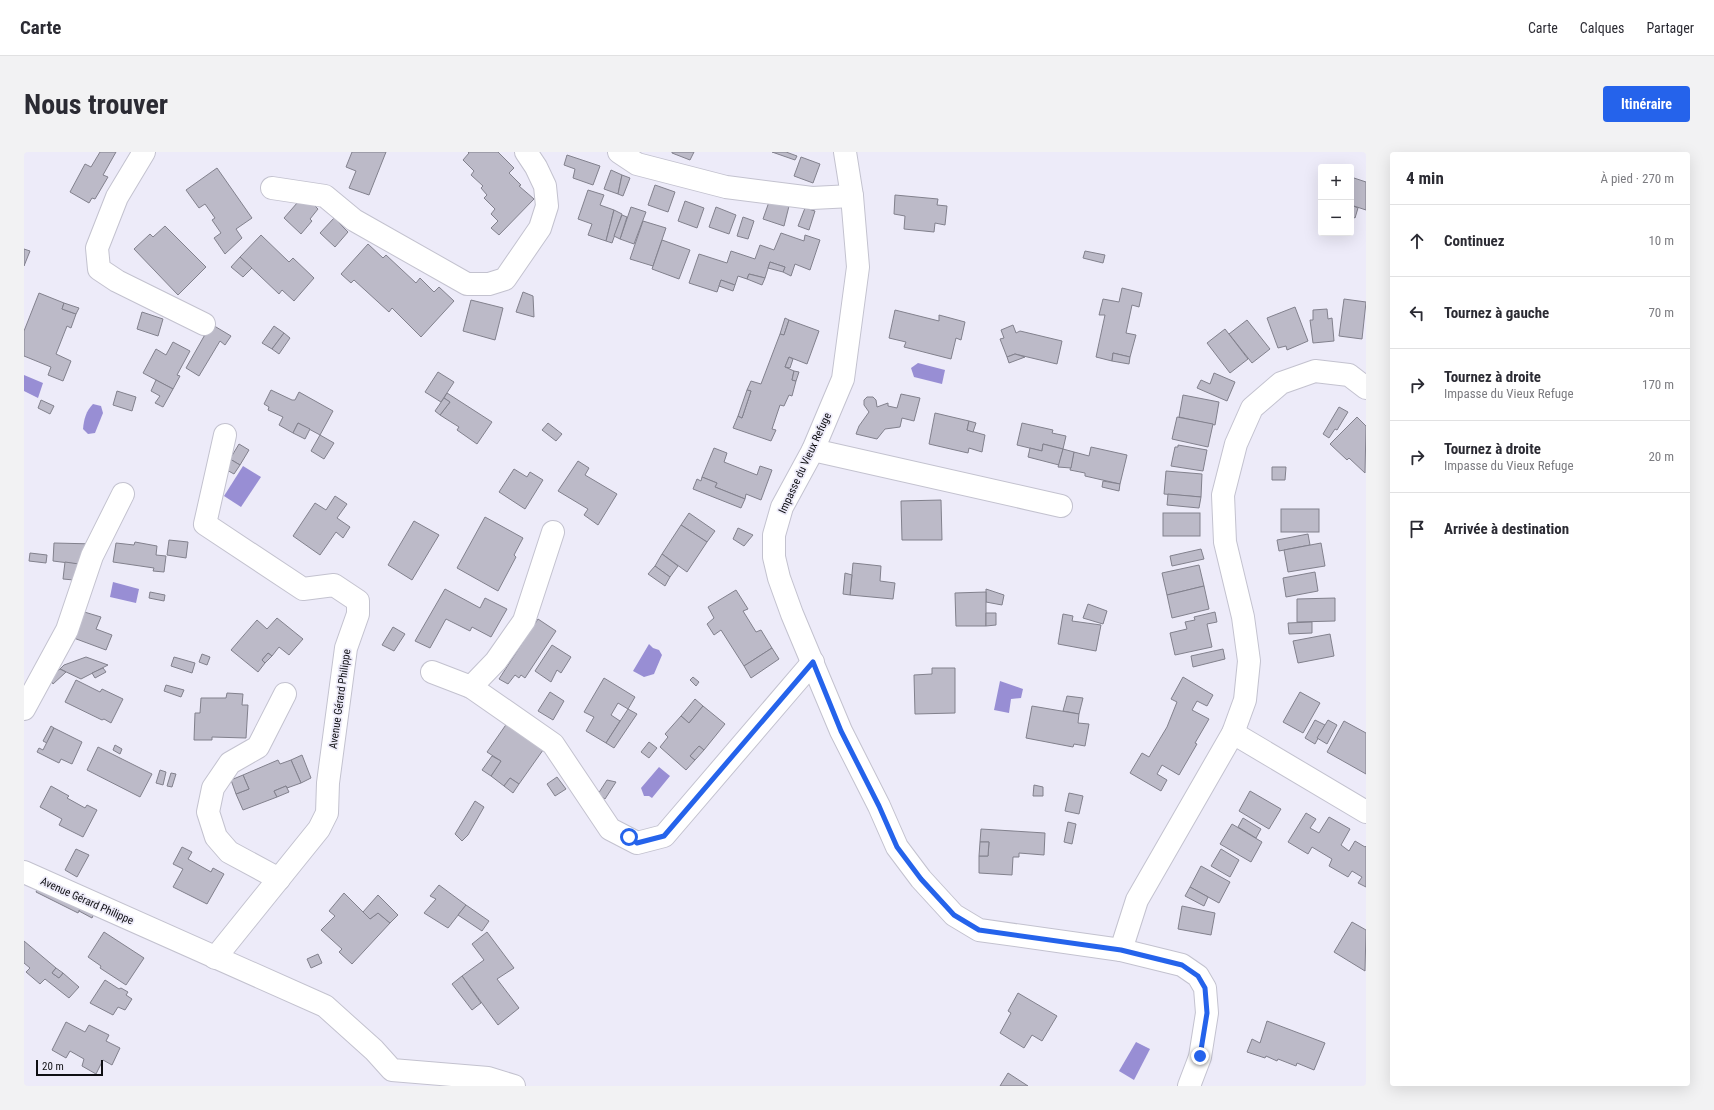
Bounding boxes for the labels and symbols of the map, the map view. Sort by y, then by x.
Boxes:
street label: Impasse du Vieux Refuge [776,411,834,515]
street label: Avenue Gérard Philippe [327,648,353,750]
route start [620,828,638,846]
street label: Avenue Gérard Philippe [38,875,136,927]
route end [1191,1047,1209,1065]
scale bar [36,1058,103,1077]

